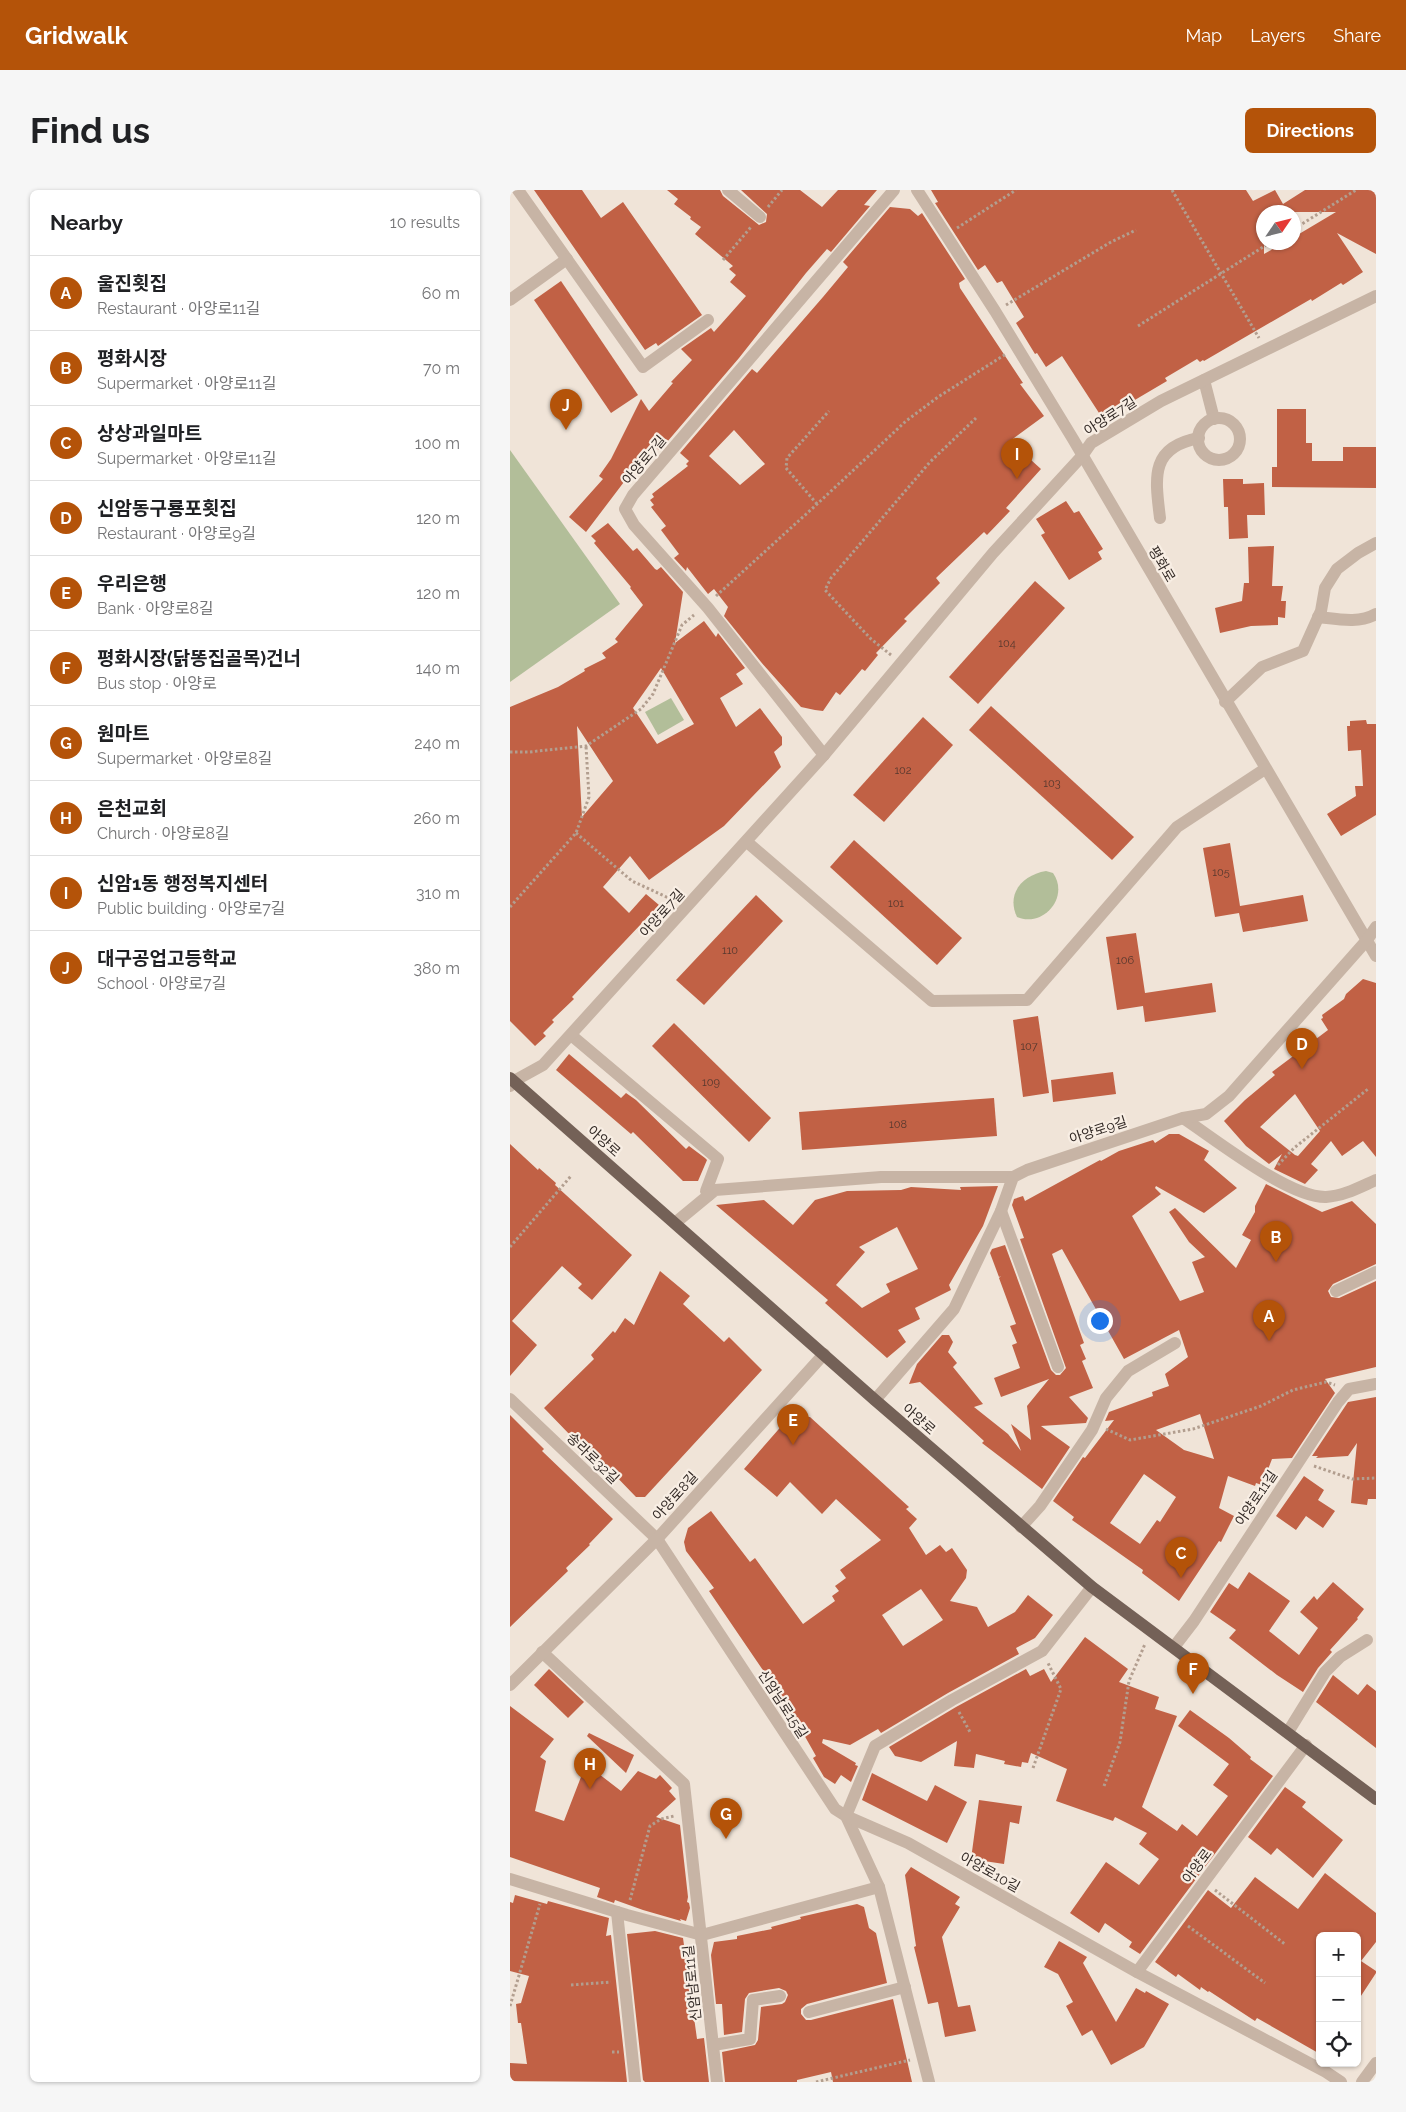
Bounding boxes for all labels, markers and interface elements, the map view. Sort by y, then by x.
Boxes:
text: Gridwalk [25,21,128,50]
text: Map [1186,25,1222,46]
text: Layers [1250,25,1305,46]
text: Share [1333,25,1381,46]
button: Directions [1245,108,1376,153]
text: Find us [30,110,150,151]
north arrow [1256,205,1301,250]
text: Nearby [50,210,123,235]
text: 10 results [390,213,460,232]
text: 울진횟집 [97,272,167,294]
text: A [61,284,71,303]
text: 60 m [422,284,460,303]
text: Restaurant · 아양로11길 [97,299,261,318]
text: 평화시장 [97,347,167,369]
text: B [61,359,71,378]
text: 70 m [423,359,460,378]
text: Supermarket · 아양로11길 [97,374,277,393]
pin: J [550,389,582,430]
street label: 아양로7길 [1081,393,1139,439]
text: 상상과일마트 [97,422,202,444]
street label: 아양로7길 [619,432,669,488]
text: C [61,434,71,453]
text: 100 m [415,434,460,453]
pin: I [1001,438,1033,479]
text: Supermarket · 아양로11길 [97,449,277,468]
text: 신암동구룡포횟집 [97,497,237,519]
text: D [60,509,72,528]
text: 120 m [416,509,460,528]
text: Restaurant · 아양로9길 [97,524,256,543]
street label: 평화로 [1145,543,1179,585]
text: 우리은행 [97,572,167,594]
text: E [61,584,71,603]
text: 120 m [416,584,460,603]
text: Bank · 아양로8길 [97,599,214,618]
house number: 104 [998,637,1016,650]
text: 평화시장(닭똥집골목)건너 [97,647,301,669]
text: F [61,659,71,678]
text: 140 m [416,659,460,678]
text: Bus stop · 아양로 [97,674,217,693]
text: 원마트 [97,722,149,744]
text: G [60,734,72,753]
text: 240 m [414,734,460,753]
text: Supermarket · 아양로8길 [97,749,272,768]
house number: 102 [894,764,912,777]
house number: 103 [1043,777,1061,790]
text: 은천교회 [97,797,167,819]
text: H [60,809,72,828]
text: 260 m [413,809,460,828]
text: Church · 아양로8길 [97,824,230,843]
house number: 105 [1212,866,1230,879]
text: 신암1동 행정복지센터 [97,872,268,894]
text: I [64,884,68,903]
text: 310 m [416,884,460,903]
street label: 아양로7길 [636,886,688,940]
house number: 101 [888,897,904,910]
text: Public building · 아양로7길 [97,899,286,918]
house number: 110 [722,944,738,957]
text: 대구공업고등학교 [97,947,237,969]
house number: 106 [1116,954,1134,967]
text: J [62,959,70,978]
text: 380 m [413,959,460,978]
text: School · 아양로7길 [97,974,226,993]
pin: D [1286,1028,1318,1069]
house number: 107 [1020,1040,1038,1053]
house number: 109 [702,1076,720,1089]
street label: 아양로9길 [1067,1113,1129,1147]
house number: 108 [889,1118,907,1131]
street label: 아양로 [584,1122,624,1160]
pin: B [1260,1221,1292,1262]
pin: A [1253,1300,1285,1341]
your location [1087,1308,1113,1334]
street label: 아양로 [899,1400,939,1438]
pin: E [777,1404,809,1445]
street label: 송라로32길 [564,1429,622,1487]
street label: 아양로11길 [1232,1467,1280,1529]
street label: 아양로8길 [649,1468,701,1524]
pin: C [1165,1537,1197,1578]
pin: F [1177,1653,1209,1694]
street label: 신암남로15길 [755,1667,811,1741]
pin: H [574,1748,606,1789]
pin: G [710,1798,742,1839]
street label: 아양로 [1179,1846,1215,1886]
street label: 아양로10길 [957,1849,1023,1895]
map controls [1316,1932,1361,2067]
button: + [1316,1932,1361,1977]
street label: 신암남로11길 [680,1944,704,2022]
button: − [1316,1977,1361,2022]
button: locate [1316,2022,1361,2067]

